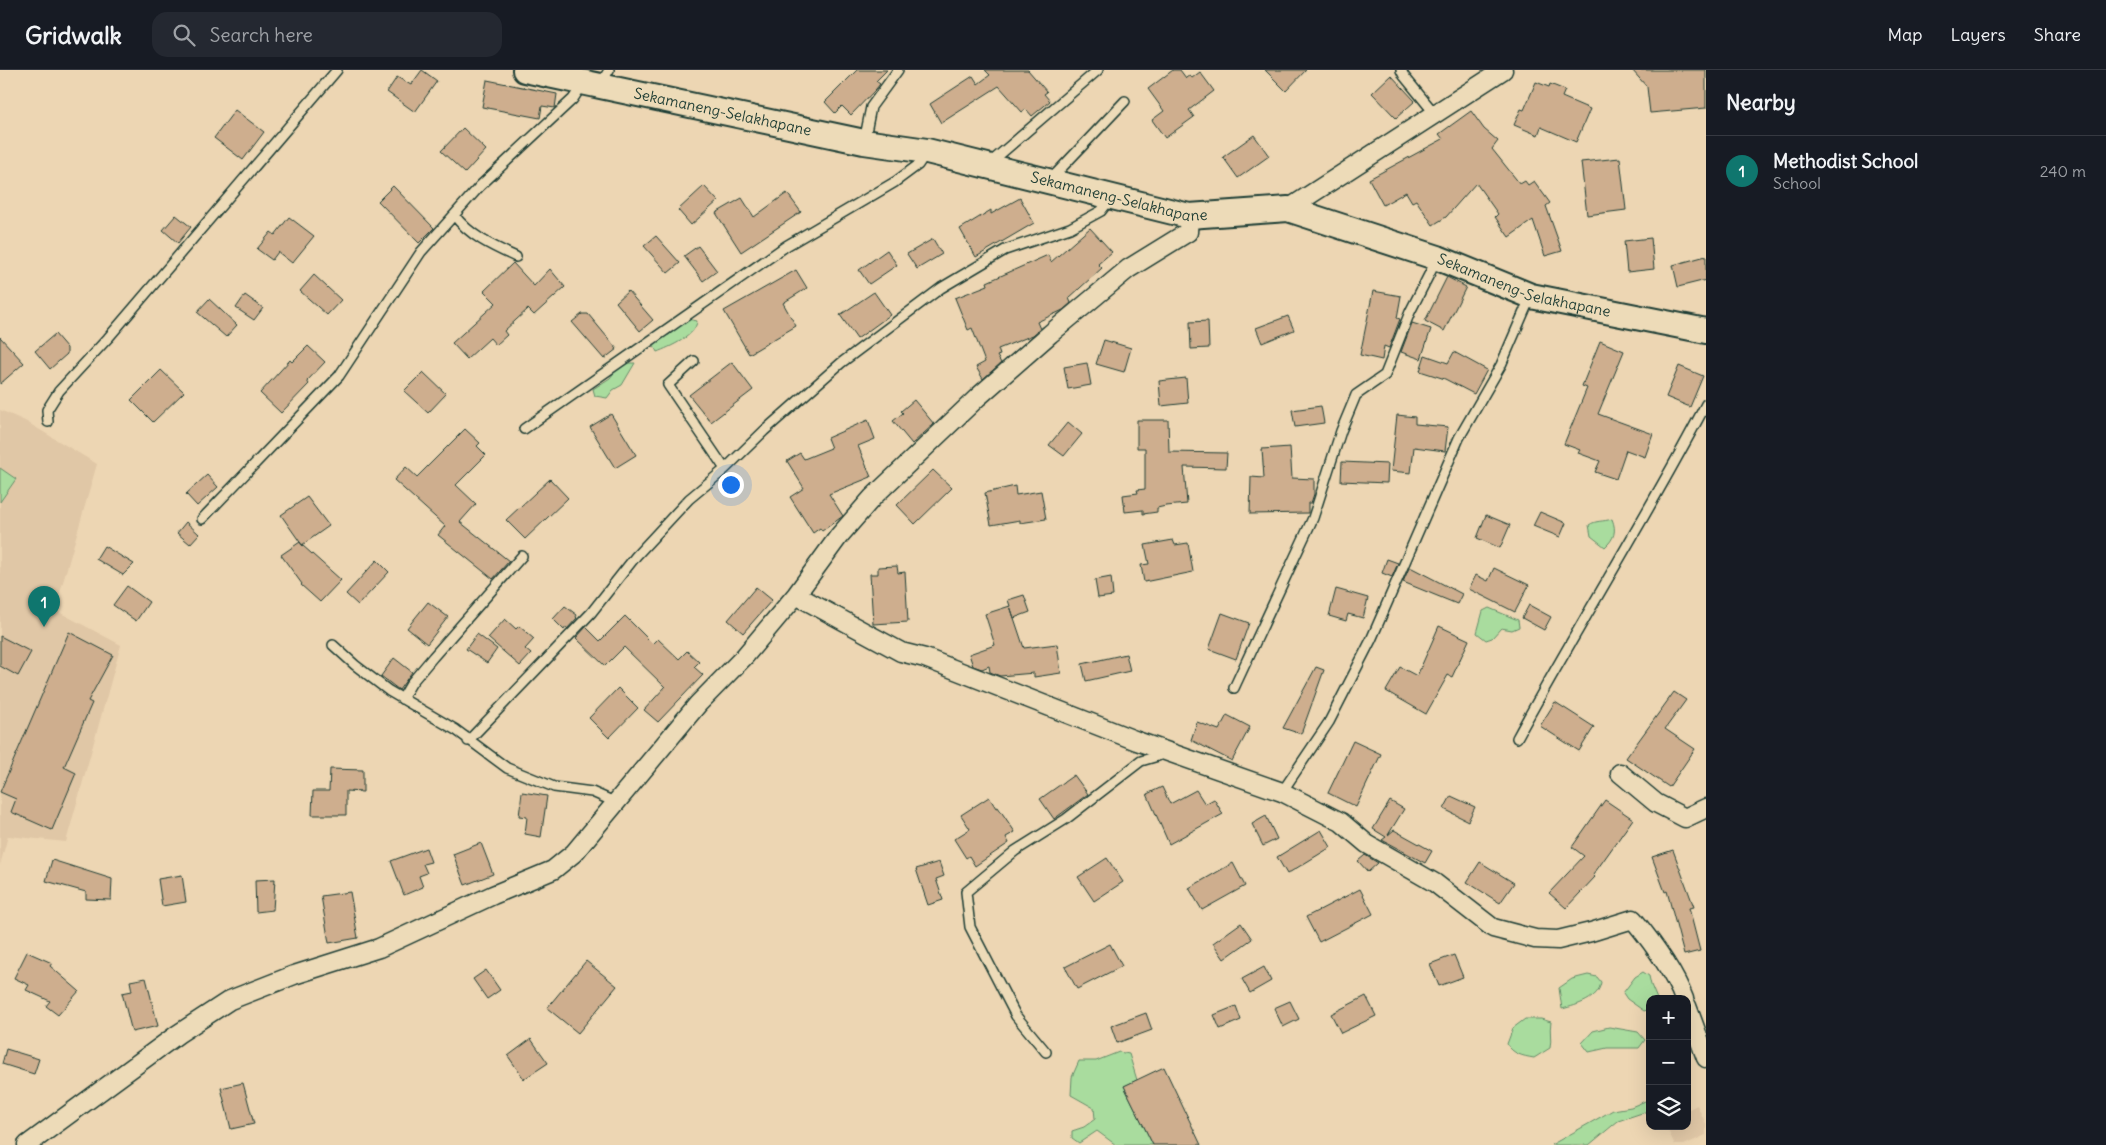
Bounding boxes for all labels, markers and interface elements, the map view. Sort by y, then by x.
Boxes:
search box [152,12,502,57]
text: Gridwalk [25,20,122,50]
icon: search [170,21,198,49]
text: Search here [210,23,313,47]
text: Map [1887,23,1922,46]
text: Layers [1950,23,2006,46]
text: Share [2034,23,2081,46]
street label: Sekamaneng-Selakhapane [632,83,813,140]
text: Nearby [1726,89,1796,116]
text: Methodist School [1773,149,1918,173]
text: 1 [1739,161,1745,181]
text: 240 m [2040,161,2086,181]
street label: Sekamaneng-Selakhapane [1029,167,1208,225]
text: School [1773,173,1821,193]
street label: Sekamaneng-Selakhapane [1435,249,1612,321]
your location [718,472,744,498]
pin: 1 [28,586,60,627]
map controls [1646,995,1691,1130]
button: + [1646,995,1691,1040]
button: − [1646,1040,1691,1085]
button: layers [1646,1085,1691,1130]

